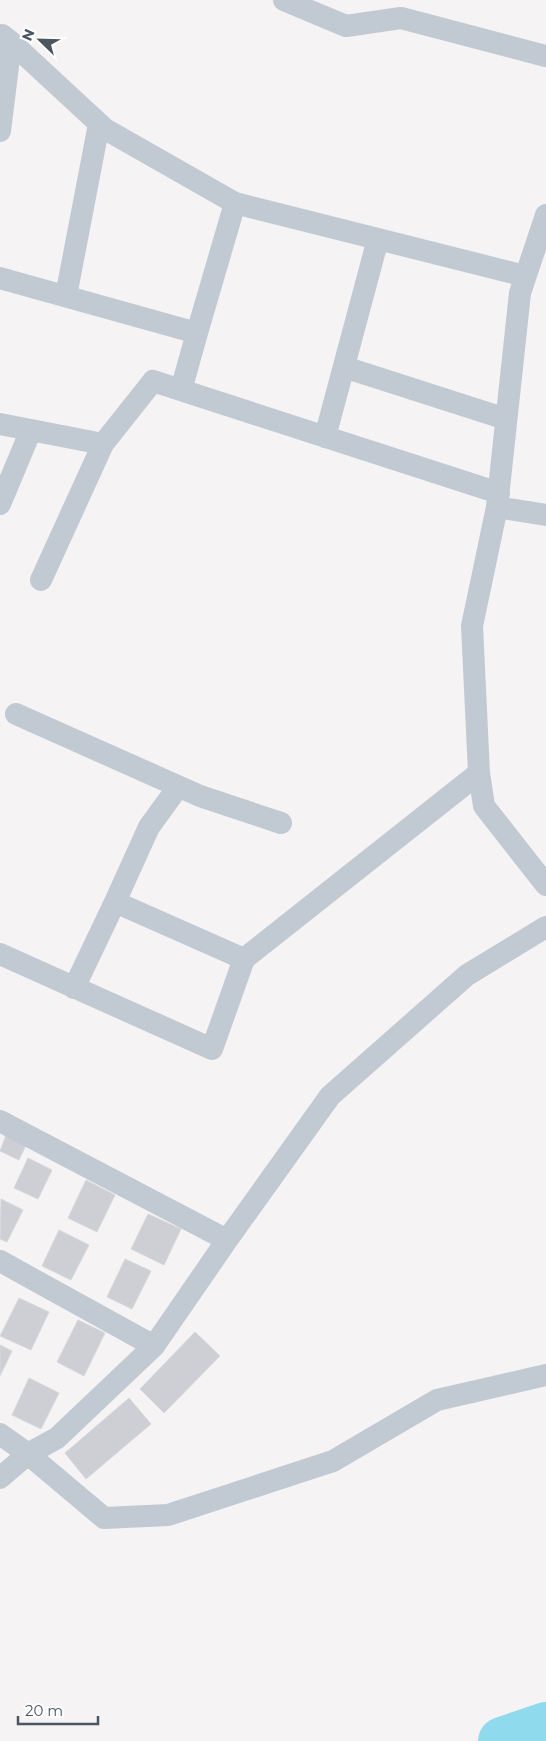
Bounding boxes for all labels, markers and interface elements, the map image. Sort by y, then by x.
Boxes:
north arrow [15,15,65,65]
text: N [18,26,39,44]
scale bar [18,1694,98,1726]
text: 20 m [25,1701,63,1720]

